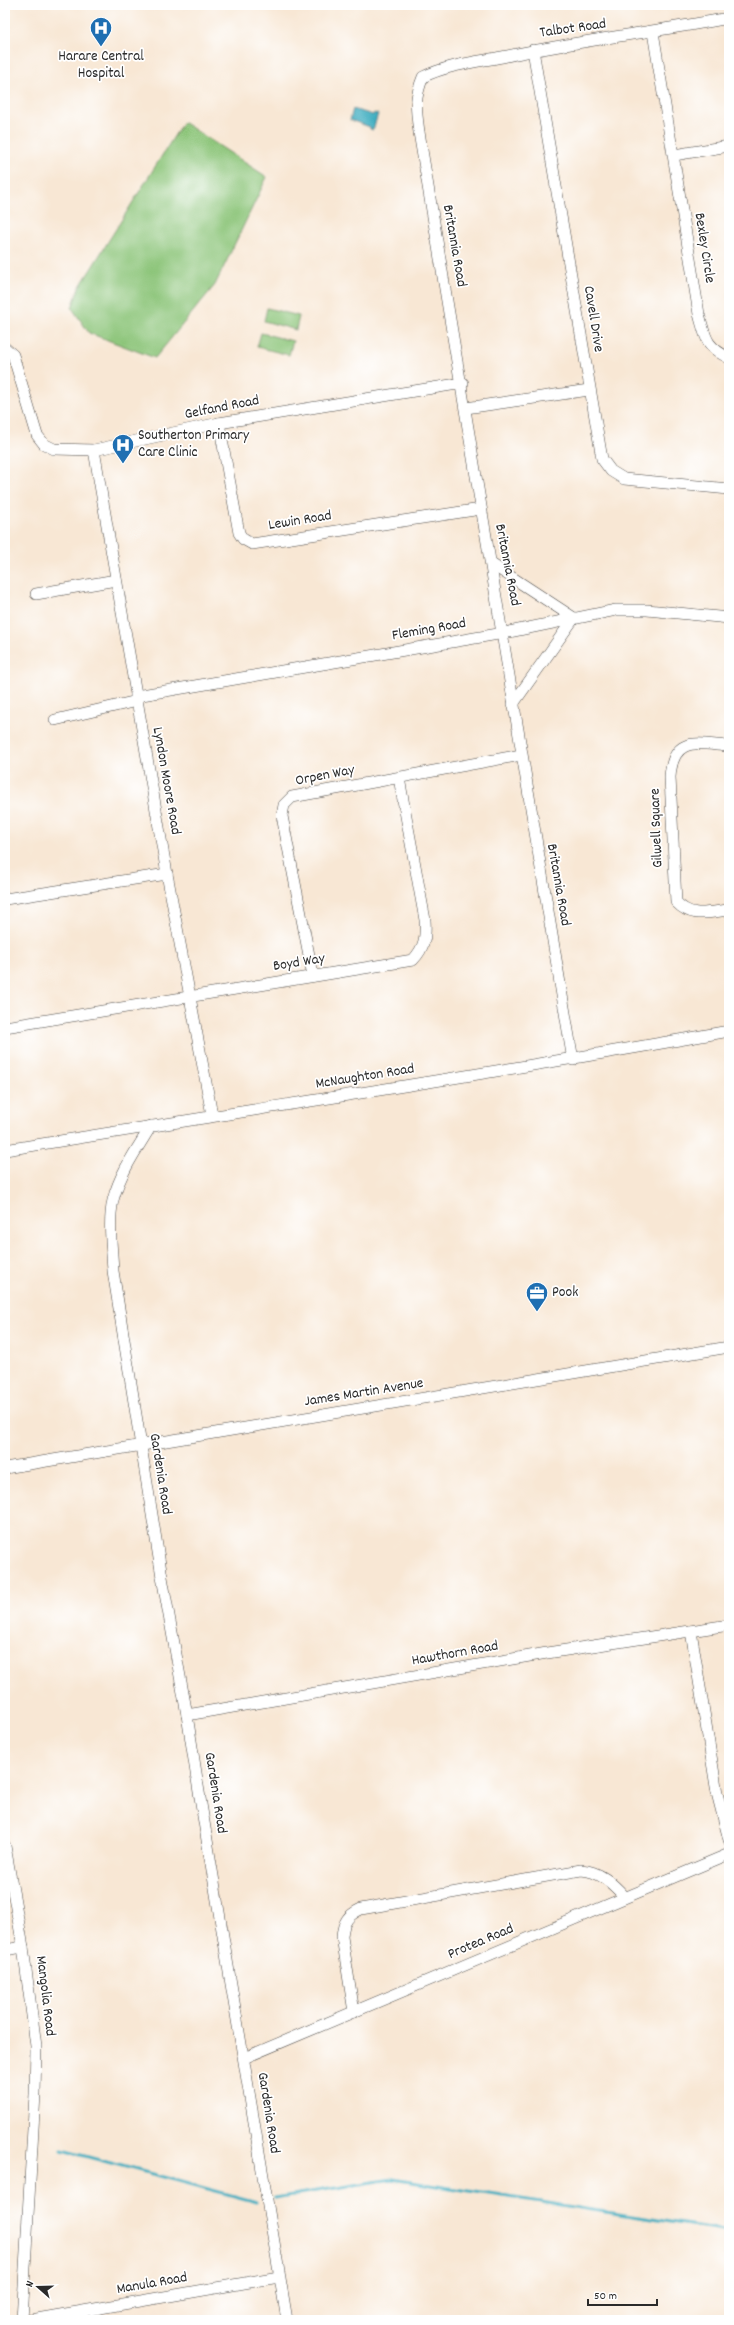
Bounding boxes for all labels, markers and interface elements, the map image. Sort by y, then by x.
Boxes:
street label: Talbot Road [538,13,608,45]
hospital icon: Harare Central Hospital [88,15,114,48]
place label: Harare Central Hospital [58,46,144,85]
street label: Britannia Road [436,203,472,289]
street label: Bexley Circle [688,211,720,285]
street label: Cavell Drive [577,284,609,354]
street label: Gelfand Road [183,390,261,426]
place label: Southerton Primary Care Clinic [138,425,250,464]
hospital icon: Southerton Primary Care Clinic [110,432,136,465]
street label: Lewin Road [267,505,333,537]
street label: Britannia Road [488,522,526,608]
street label: Fleming Road [390,613,468,647]
street label: Lyndon Moore Road [146,725,186,837]
street label: Orpen Way [294,759,357,793]
street label: Gilwell Square [645,787,669,868]
street label: Britannia Road [540,842,576,928]
street label: Boyd Way [272,948,327,978]
street label: McNaughton Road [314,1058,416,1096]
office icon: Pook [524,1280,550,1313]
place label: Pook [552,1282,578,1304]
street label: James Martin Avenue [303,1373,425,1413]
street label: Gardenia Road [143,1432,177,1516]
street label: Hawthorn Road [410,1636,500,1672]
street label: Gardenia Road [198,1751,232,1835]
street label: Protea Road [445,1918,517,1966]
street label: Mangolia Road [29,1955,61,2037]
street label: Gardenia Road [251,2071,285,2155]
north arrow [18,2267,58,2307]
street label: Manula Road [115,2267,189,2301]
text: N [22,2278,39,2290]
scale bar [588,2281,657,2307]
text: 50 m [594,2288,617,2305]

